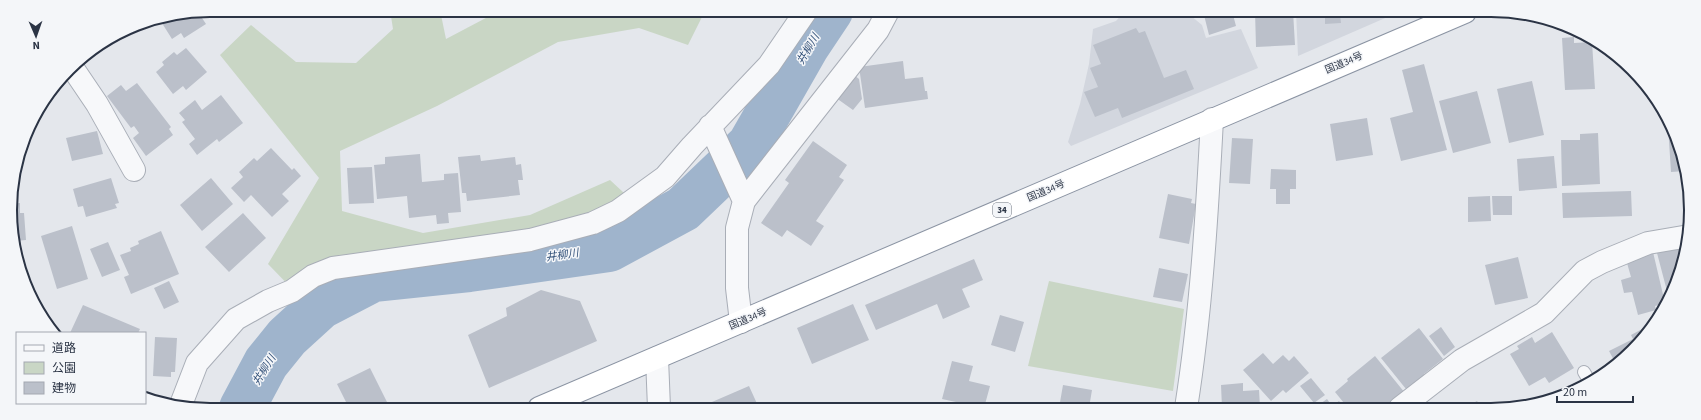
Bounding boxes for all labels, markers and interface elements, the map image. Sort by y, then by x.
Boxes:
north arrow [16,16,56,56]
water label: 井柳川 [793,30,823,67]
text: N [32,38,40,53]
street label: 国道34号 [1323,49,1365,77]
street label: 国道34号 [1025,177,1067,205]
road number: 34 [993,203,1011,217]
water label: 井柳川 [545,245,580,265]
street label: 国道34号 [727,305,769,333]
legend [16,332,146,404]
text: 道路 [52,340,76,357]
water label: 井柳川 [249,351,280,388]
text: 公園 [52,360,76,377]
scale bar [1557,378,1633,404]
text: 建物 [52,380,76,397]
text: 20 m [1563,384,1587,401]

